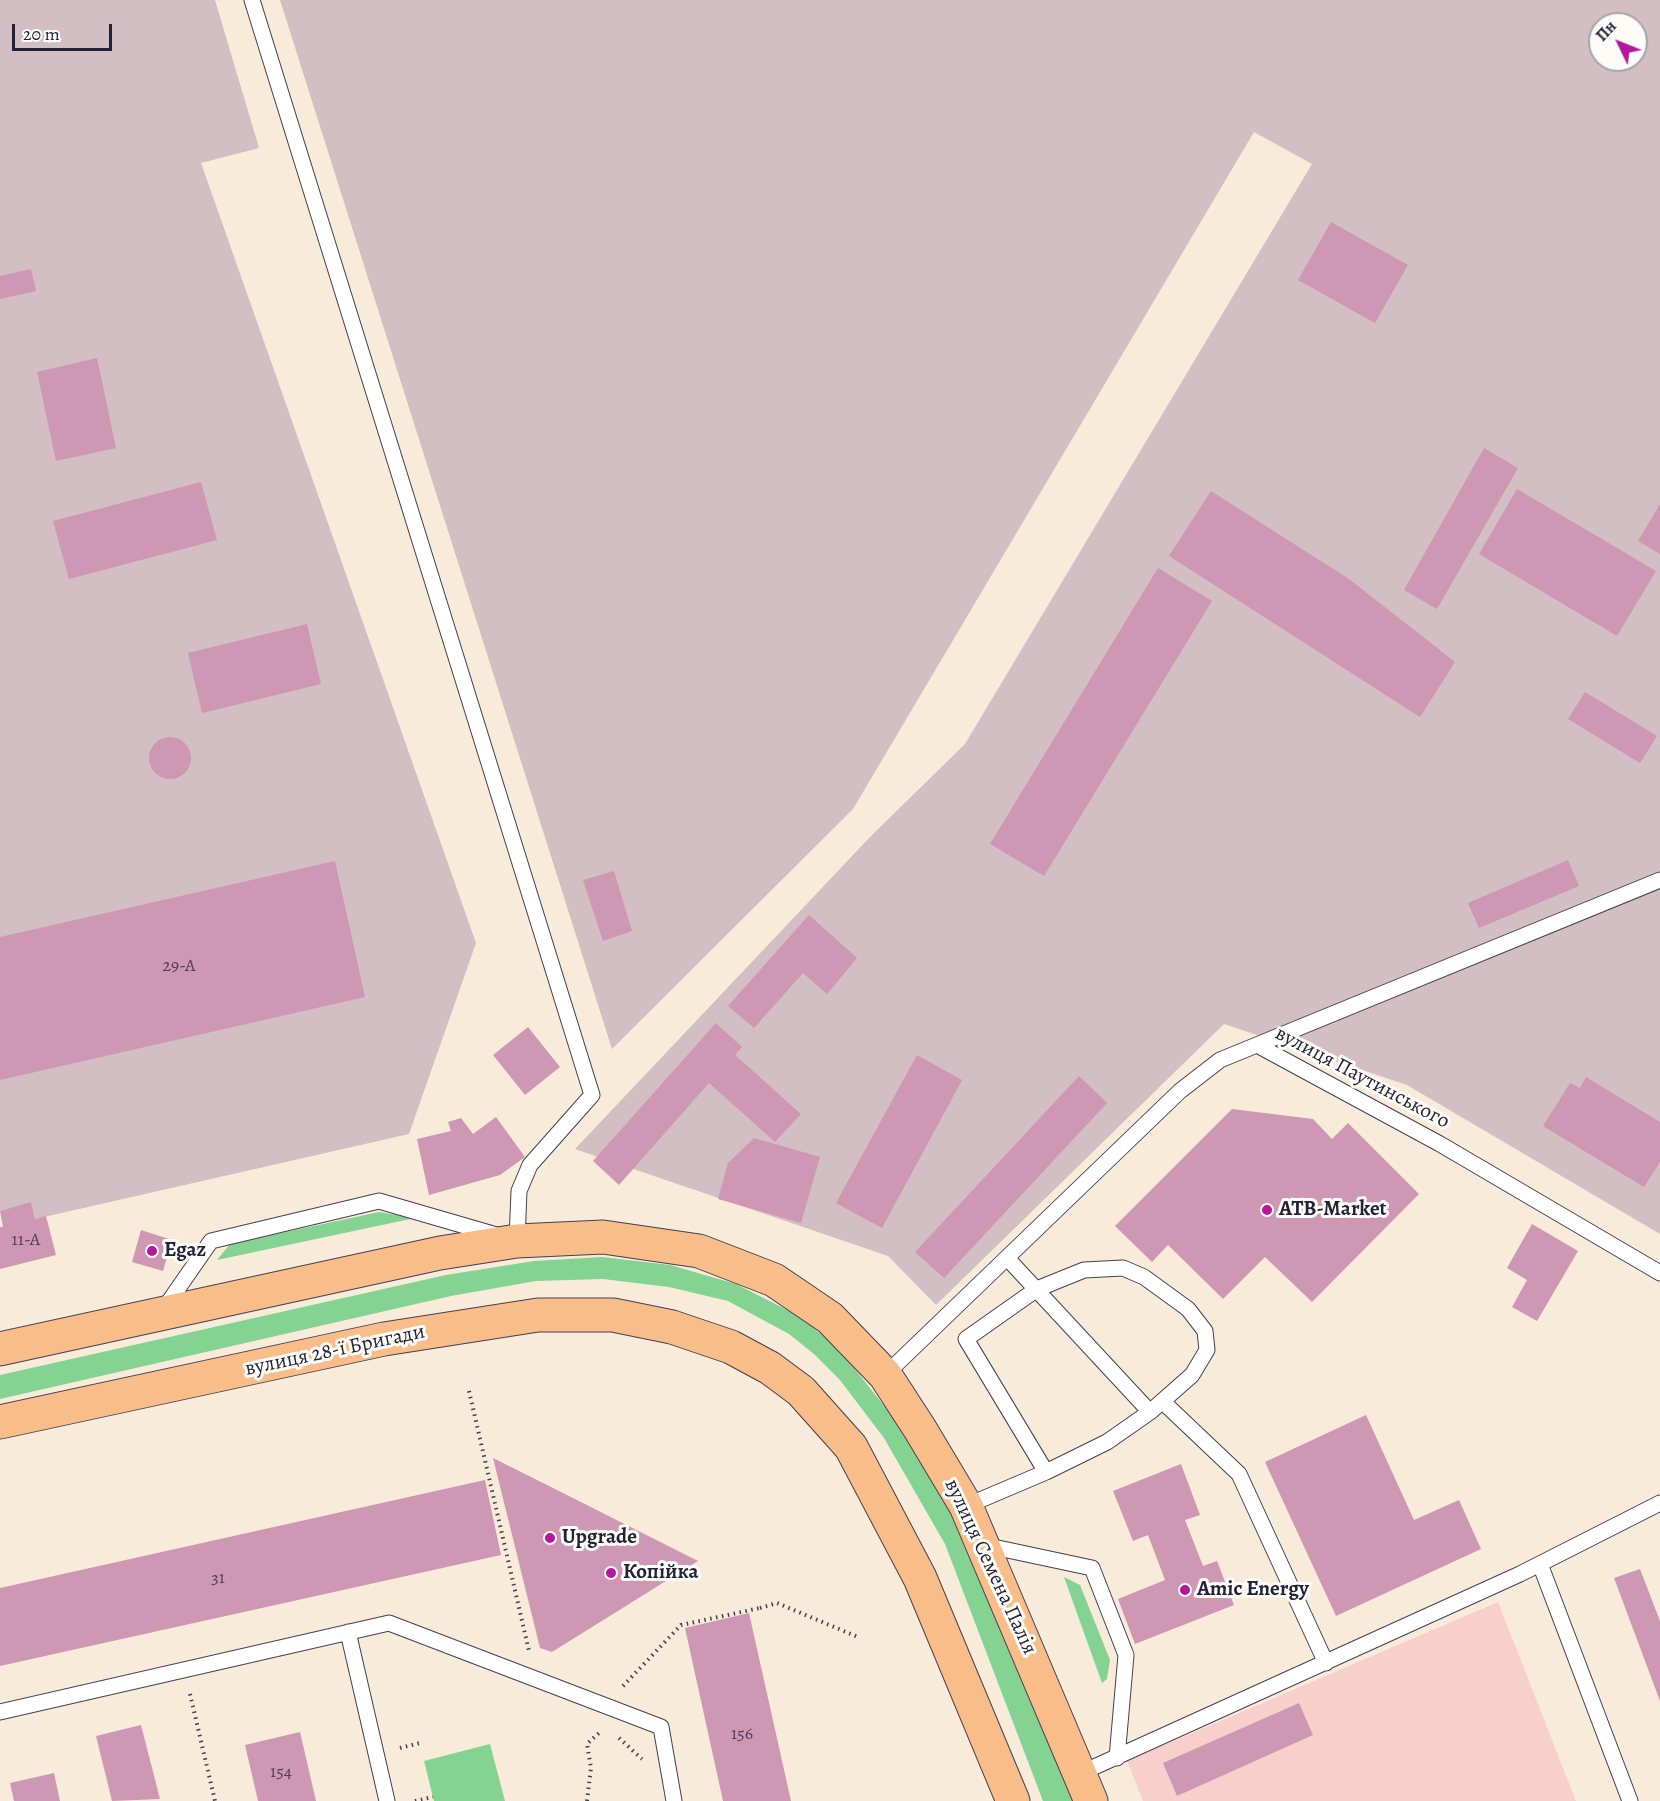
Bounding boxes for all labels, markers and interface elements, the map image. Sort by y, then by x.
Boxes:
scale bar [15,12,116,50]
north arrow [1588,12,1648,72]
text: Пн [1591,16,1621,46]
text: 20 m [23,22,60,46]
house number: 29-А [162,956,196,978]
street label: вулиця Паутинського [1270,1021,1454,1135]
place label: ATB-Market [1279,1197,1387,1223]
marker: ATB-Market [1260,1203,1274,1217]
house number: 11-А [12,1230,40,1252]
place label: Egaz [164,1238,206,1264]
marker: Egaz [145,1244,159,1258]
street label: вулиця 28-ї Бригади [243,1320,427,1382]
street label: вулиця Семена Палія [938,1475,1042,1659]
place label: Upgrade [562,1525,637,1551]
marker: Upgrade [543,1531,557,1545]
place label: Копійка [623,1560,699,1586]
marker: Копійка [604,1566,618,1580]
house number: 31 [211,1568,225,1590]
place label: Amic Energy [1197,1577,1309,1603]
marker: Amic Energy [1178,1583,1192,1597]
house number: 156 [731,1724,753,1746]
house number: 154 [270,1762,292,1784]

